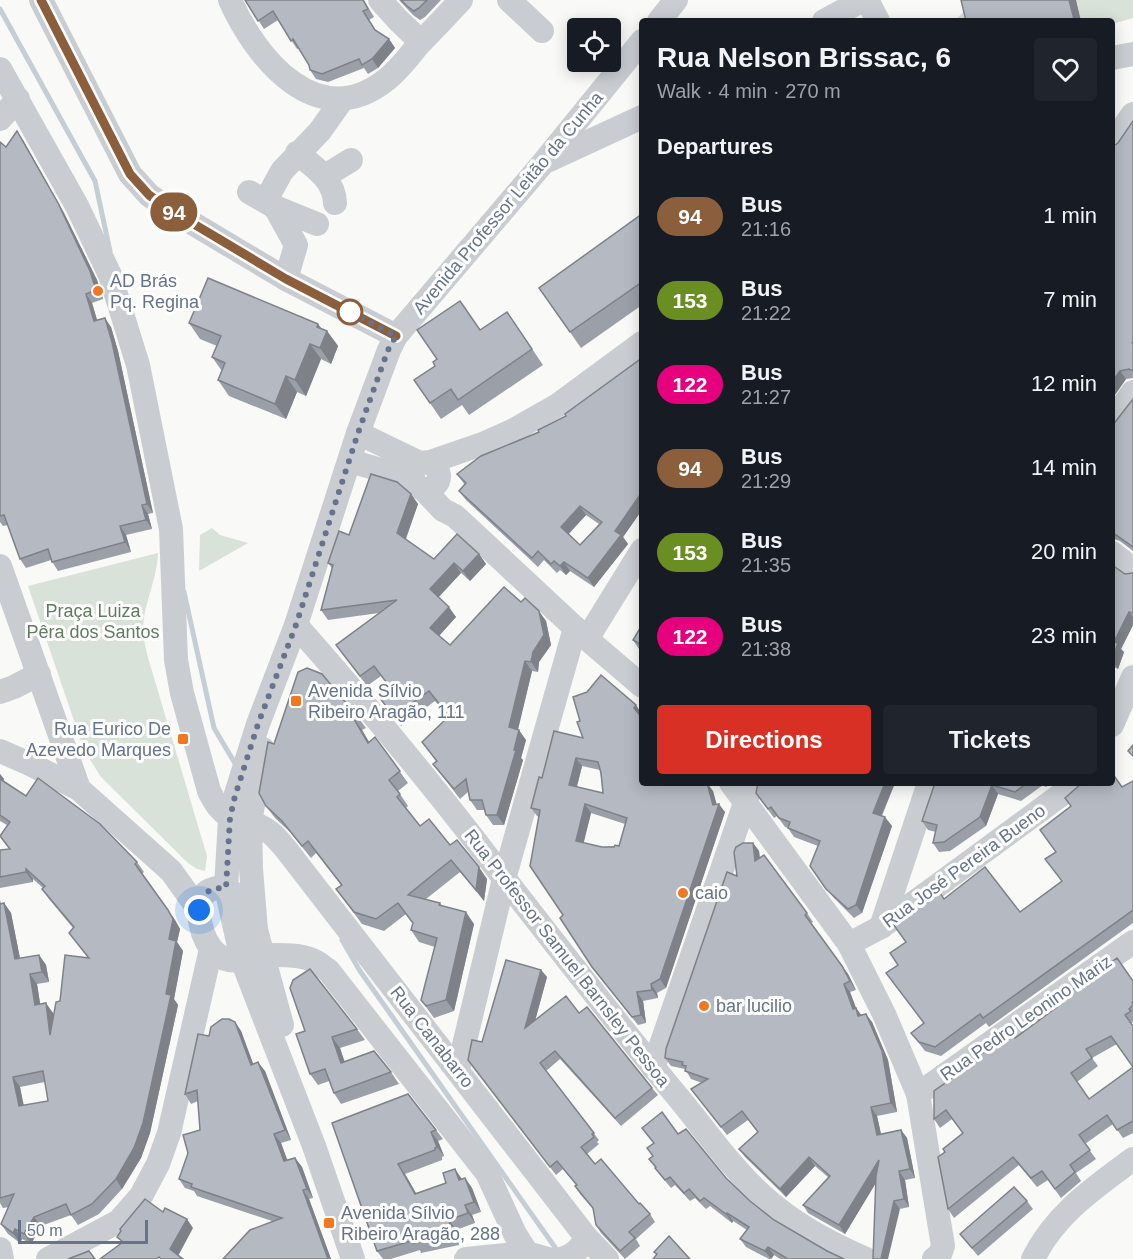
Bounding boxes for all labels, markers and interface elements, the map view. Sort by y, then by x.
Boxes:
map controls [567,18,621,72]
button: locate [567,18,621,72]
button: heart [1034,38,1097,101]
text: Rua Nelson Brissac, 6 [657,42,951,73]
text: Walk · 4 min · 270 m [657,80,841,102]
street label: Avenida Professor Leitão da Cunha [409,87,608,318]
text: Departures [657,134,773,159]
line badge: 94 [147,192,201,232]
text: Bus [741,192,783,217]
text: 94 [162,201,186,224]
text: 1 min [1043,203,1097,228]
text: 94 [678,205,702,228]
text: 21:16 [741,218,791,240]
place label: AD Brás Pq. Regina [110,271,200,312]
text: Bus [741,276,783,301]
marker: AD Brás Pq. Regina [91,284,105,298]
text: 7 min [1043,287,1097,312]
text: 153 [672,289,708,312]
unlabelled marker [337,299,363,325]
text: 21:22 [741,302,791,324]
text: Bus [741,360,783,385]
text: 12 min [1031,371,1097,396]
text: 122 [672,373,708,396]
text: 21:27 [741,386,791,408]
text: Bus [741,444,783,469]
text: 14 min [1031,455,1097,480]
text: 94 [678,457,702,480]
text: 21:29 [741,470,791,492]
text: Bus [741,528,783,553]
text: 20 min [1031,539,1097,564]
text: 153 [672,541,708,564]
text: 21:35 [741,554,791,576]
park label: Praça Luiza Pêra dos Santos [26,601,160,642]
text: Bus [741,612,783,637]
text: 23 min [1031,623,1097,648]
text: 122 [672,625,708,648]
text: 21:38 [741,638,791,660]
place label: Avenida Sílvio Ribeiro Aragão, 111 [308,681,464,722]
marker: Avenida Sílvio Ribeiro Aragão, 111 [289,694,303,708]
button: Directions [657,705,871,774]
button: Tickets [883,705,1097,774]
place label: Rua Eurico De Azevedo Marques [26,719,171,760]
marker: Rua Eurico De Azevedo Marques [176,732,190,746]
street label: Rua José Pereira Bueno [879,800,1049,932]
street label: Rua Professor Samuel Barnsley Pessoa [460,825,674,1091]
place label: caio [695,883,728,903]
marker: caio [676,886,690,900]
your location [184,895,214,925]
street label: Rua Pedro Leonino Mariz [937,951,1115,1085]
street label: Rua Canabarro [386,982,478,1092]
place label: bar lucilio [716,996,792,1016]
marker: bar lucilio [697,999,711,1013]
place label: Avenida Sílvio Ribeiro Aragão, 288 [341,1203,500,1244]
marker: Avenida Sílvio Ribeiro Aragão, 288 [322,1216,336,1230]
scale bar [18,1217,148,1244]
text: 50 m [27,1222,63,1239]

